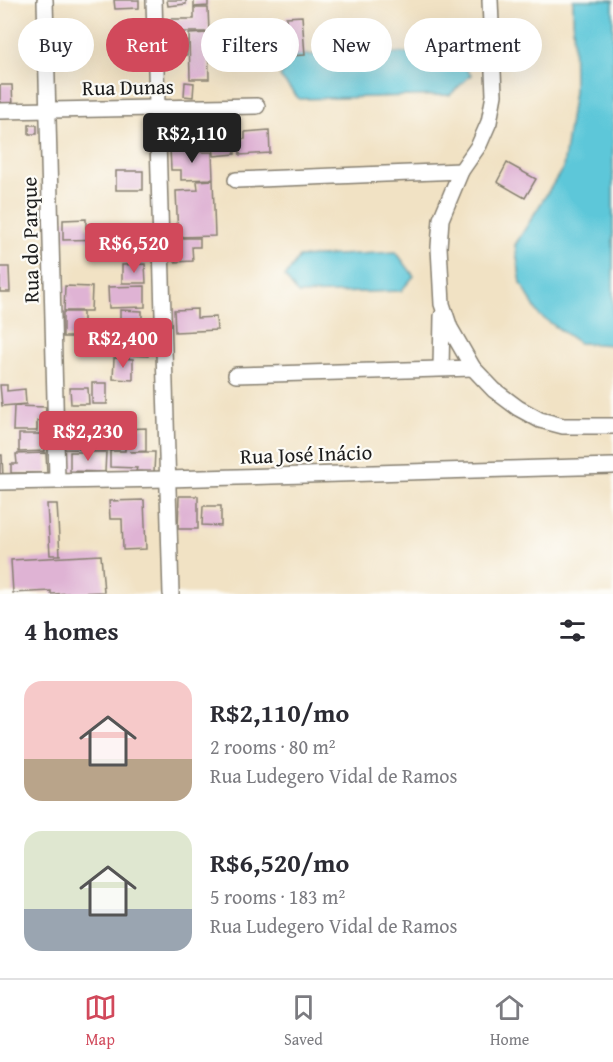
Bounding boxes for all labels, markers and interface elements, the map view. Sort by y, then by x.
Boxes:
chip: Buy [18,18,94,72]
chip: Rent [106,18,189,72]
chip: Filters [201,18,299,72]
chip: New [311,18,392,72]
chip: Apartment [404,18,542,72]
street label: Rua Dunas [82,71,174,103]
pin: R$2,110 [137,113,247,164]
text: R$2,110 [157,118,227,147]
street label: Rua do Parque [13,176,47,303]
pin: R$6,520 [79,223,189,274]
text: R$6,520 [99,228,169,257]
pin: R$2,400 [68,318,178,369]
text: R$2,400 [88,323,158,352]
pin: R$2,230 [33,411,143,462]
text: R$2,230 [53,416,123,445]
street label: Rua José Inácio [239,436,373,472]
text: 4 homes [24,611,119,650]
icon: filters [556,614,589,647]
text: R$2,110/mo [210,693,349,732]
icon: home [72,705,144,777]
text: 2 rooms · 80 m² [210,732,336,761]
text: Rua Ludegero Vidal de Ramos [210,761,457,790]
text: R$6,520/mo [210,843,349,882]
icon: home [72,855,144,927]
text: 5 rooms · 183 m² [210,882,345,911]
text: Rua Ludegero Vidal de Ramos [210,911,457,940]
tab: Map [84,991,117,1051]
tab: Saved [284,991,323,1051]
tab: Home [490,991,529,1051]

